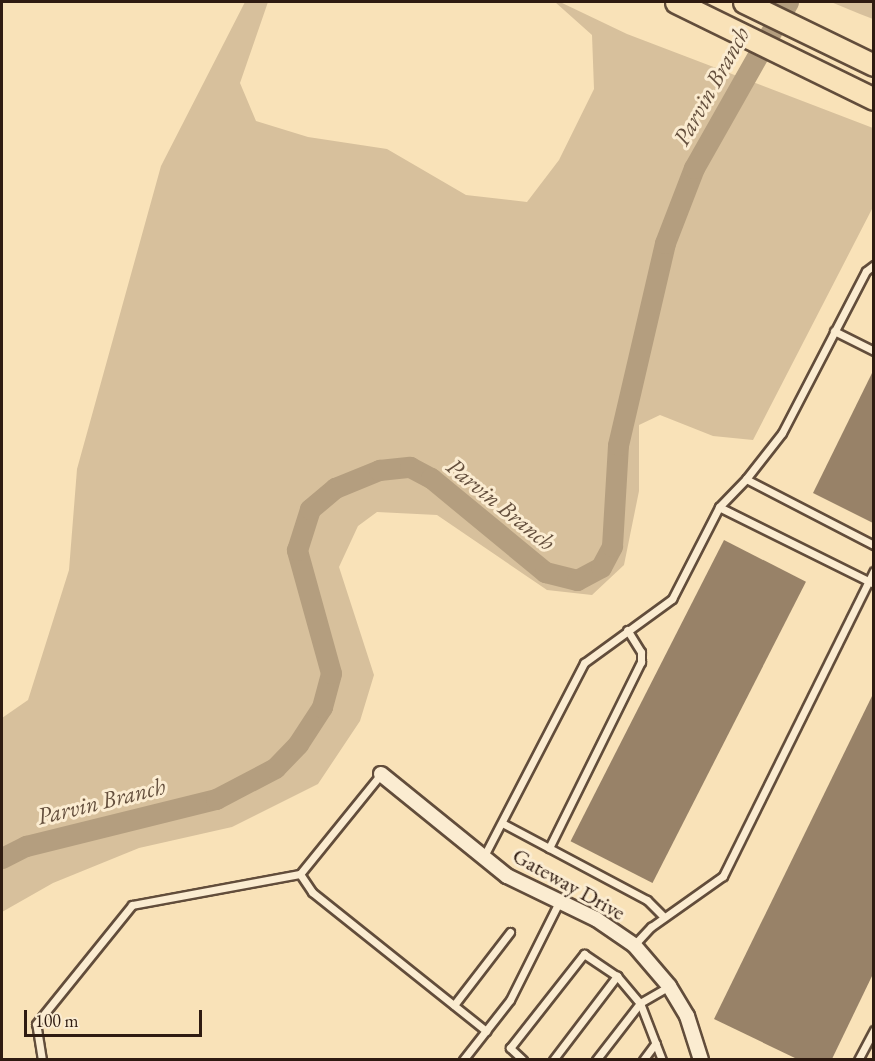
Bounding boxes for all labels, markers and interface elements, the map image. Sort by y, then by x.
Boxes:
water label: Parvin Branch [667,22,755,150]
water label: Parvin Branch [441,451,561,557]
water label: Parvin Branch [34,771,168,831]
street label: Gateway Drive [508,842,630,926]
scale bar [27,998,206,1036]
text: 100 m [35,1009,79,1032]

